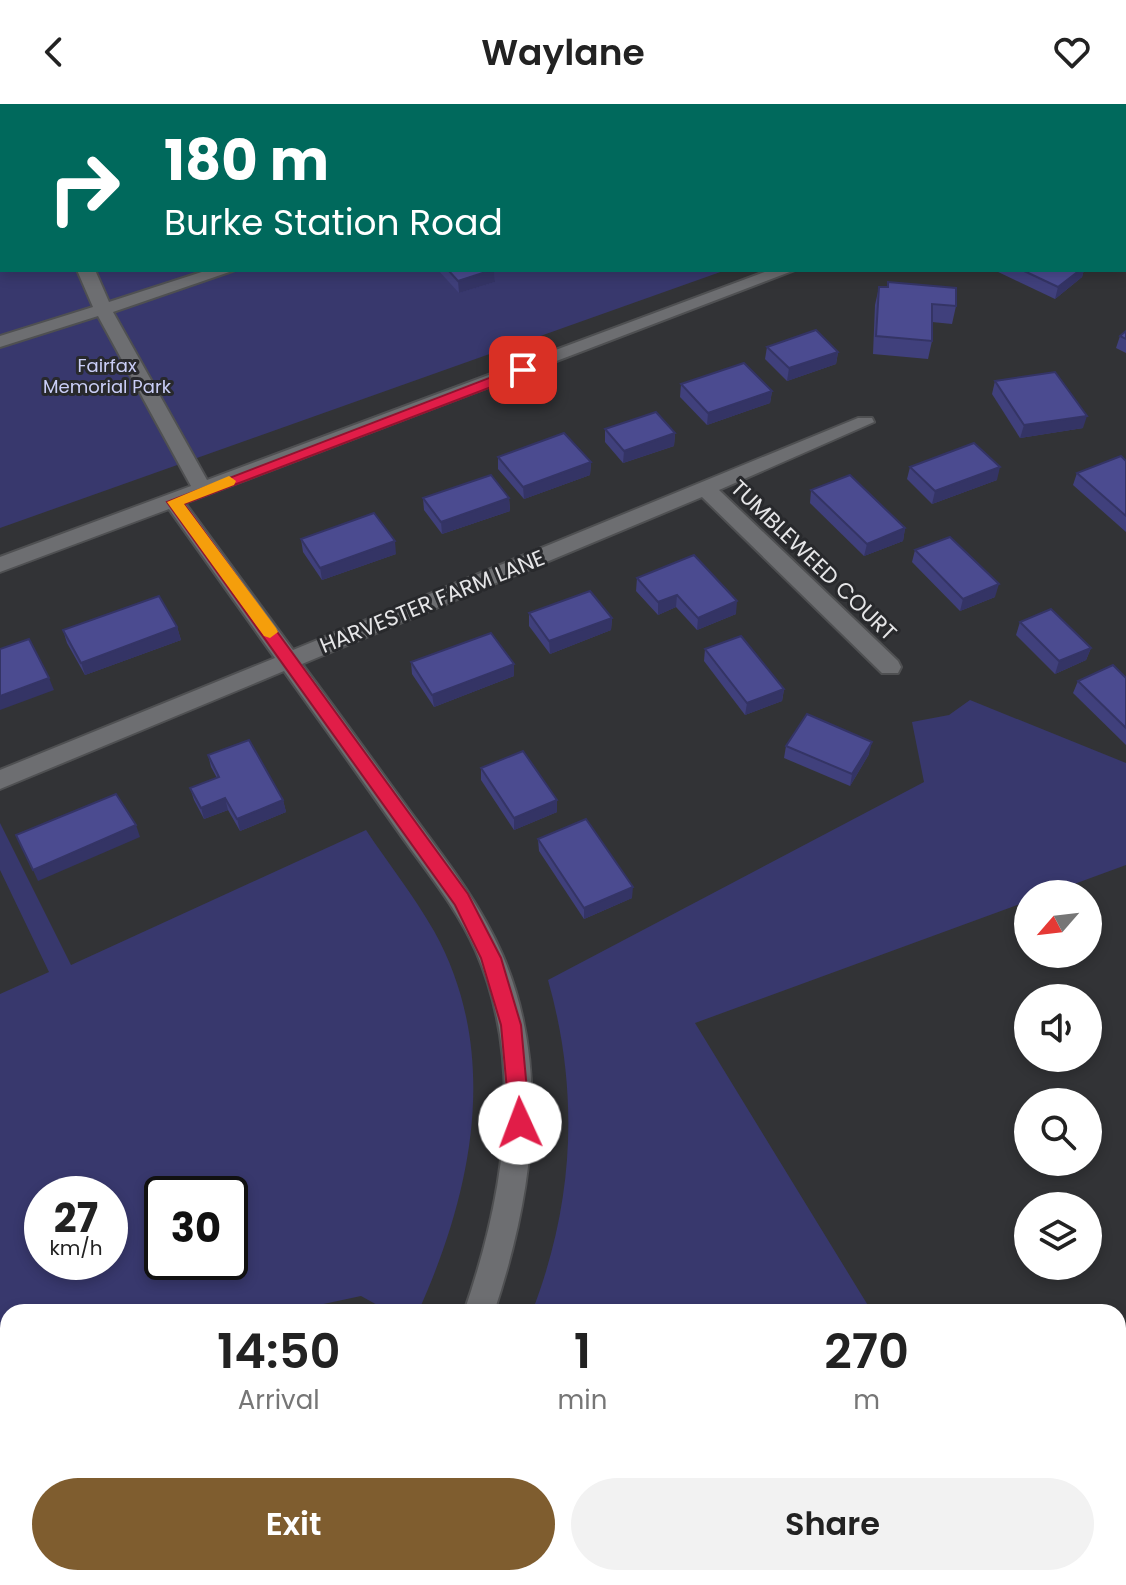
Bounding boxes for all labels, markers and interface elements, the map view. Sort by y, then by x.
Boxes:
text: Waylane [481,27,645,78]
icon: back [32,30,76,74]
icon: heart [1050,30,1094,74]
text: 180 m [164,121,329,200]
icon: right [32,136,136,240]
text: Burke Station Road [164,197,503,248]
pin [489,336,557,404]
icon: arrive [501,348,545,392]
park label: Fairfax Memorial Park [43,353,172,399]
street label: TUMBLEWEED COURT [724,473,904,648]
street label: HARVESTER FARM LANE [315,542,549,661]
north arrow [1014,880,1102,968]
map controls [1014,880,1102,1280]
button: sound [1014,984,1102,1072]
position arrow [478,1081,562,1165]
button: search [1014,1088,1102,1176]
speed limit sign: 30 [144,1176,248,1280]
text: 27 [54,1190,98,1246]
button: layers [1014,1192,1102,1280]
text: km/h [49,1234,103,1262]
text: 14:50 [217,1318,341,1385]
text: 1 [574,1318,591,1385]
text: 270 [824,1318,909,1385]
text: Arrival [238,1382,320,1418]
text: min [557,1382,607,1418]
text: m [853,1382,880,1418]
button: Exit [32,1478,555,1570]
button: Share [571,1478,1094,1570]

